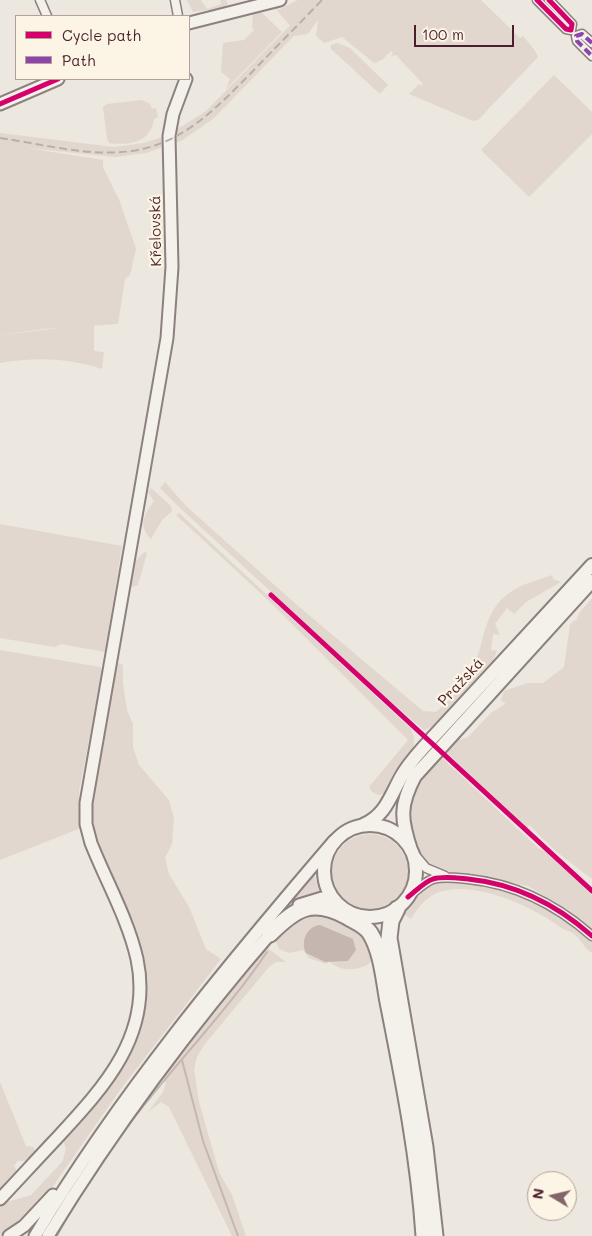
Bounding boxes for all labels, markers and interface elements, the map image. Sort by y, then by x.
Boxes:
legend [15,15,190,80]
scale bar [417,15,517,47]
text: 100 m [422,24,464,44]
text: Cycle path [62,25,141,45]
text: Path [62,50,96,70]
street label: Křelovská [146,195,166,267]
street label: Pražská [434,654,488,710]
north arrow [527,1171,577,1221]
text: N [527,1187,548,1200]

